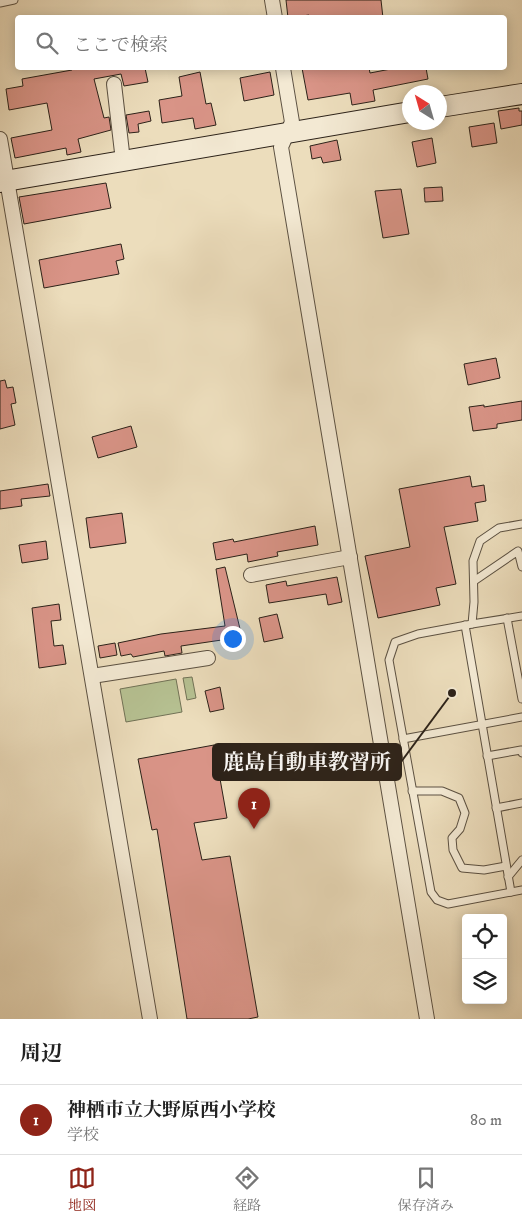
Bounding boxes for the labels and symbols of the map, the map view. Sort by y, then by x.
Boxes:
north arrow [402,85,447,130]
your location [220,626,246,652]
callout: 鹿島自動車教習所 [213,744,401,780]
text: 鹿島自動車教習所 [223,750,391,776]
pin: 1 [238,788,270,829]

